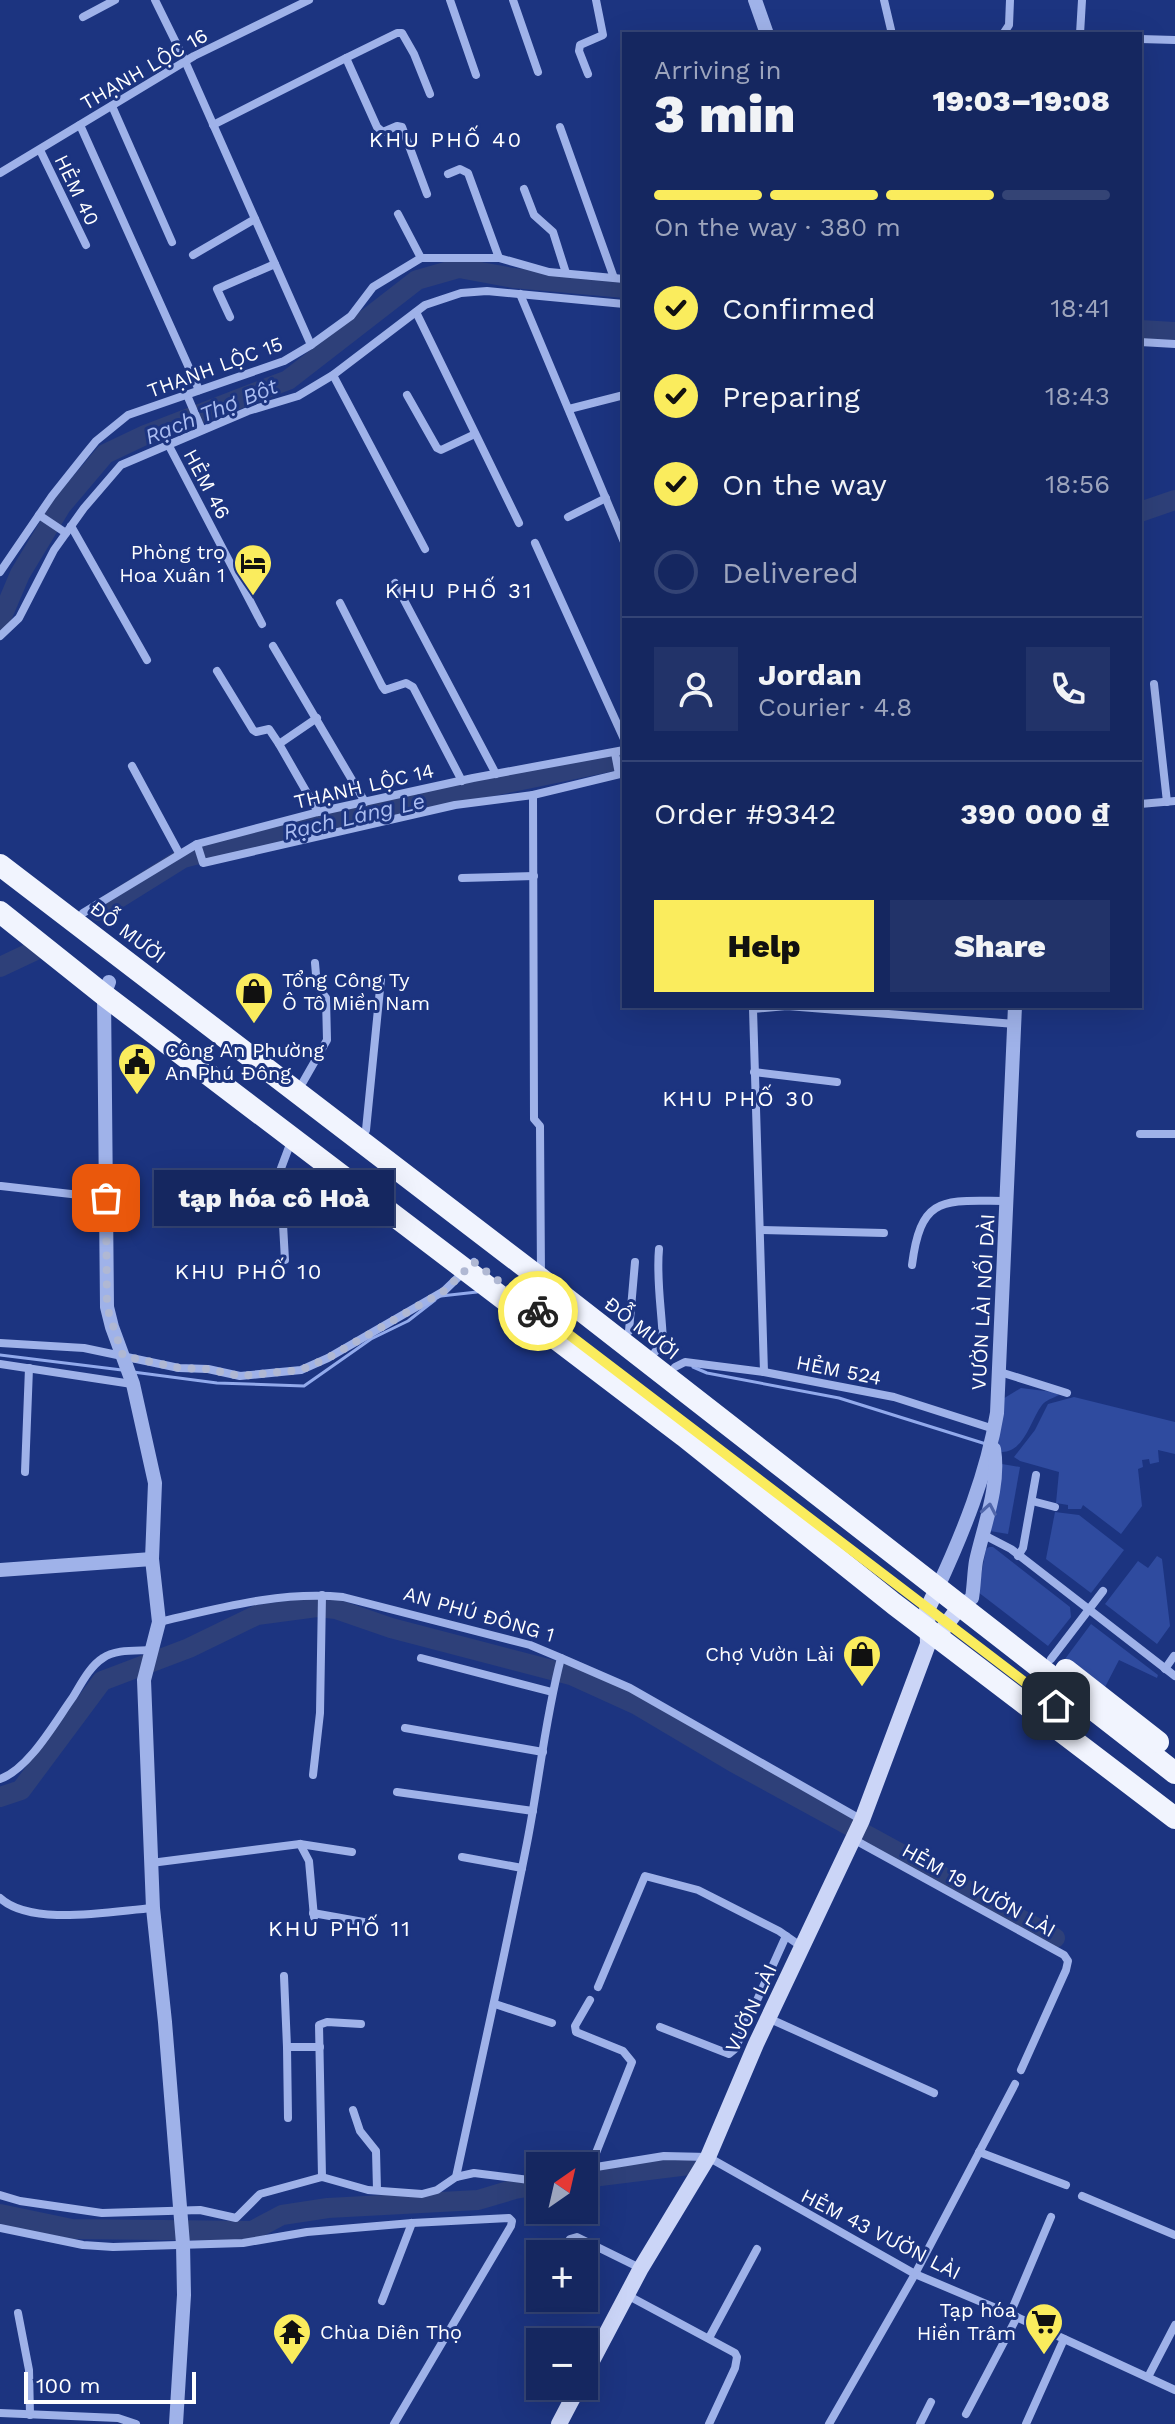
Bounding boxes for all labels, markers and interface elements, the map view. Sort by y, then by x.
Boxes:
street label: THẠNH LỘC 16 [76,23,212,115]
text: Arriving in [654,55,782,85]
text: 19:03–19:08 [932,83,1110,118]
text: 3 min [654,84,796,145]
district label: KHU PHỐ 40 [369,125,523,152]
street label: HẺM 40 [50,151,104,229]
text: On the way · 380 m [654,212,901,242]
icon: check [654,286,698,330]
text: Confirmed [722,291,876,326]
text: 18:41 [1051,293,1110,323]
street label: THẠNH LỘC 15 [144,331,286,403]
water label: Rạch Thợ Bột [141,373,282,449]
icon: check [654,374,698,418]
text: Preparing [722,379,860,414]
text: 18:43 [1045,381,1110,411]
street label: HẺM 46 [179,445,235,523]
icon: check [654,462,698,506]
text: On the way [722,467,887,502]
text: 18:56 [1045,469,1110,499]
place label: Phòng trọ Hoa Xuân 1 [119,540,225,587]
hotel icon: Phòng trọ Hoa Xuân 1 [232,542,274,597]
text: Delivered [722,555,859,590]
district label: KHU PHỐ 31 [385,576,533,603]
button: person [654,647,738,731]
button: phone [1026,647,1110,731]
text: Jordan [758,657,862,692]
text: Courier · 4.8 [758,692,912,722]
street label: THẠNH LỘC 14 [292,758,436,814]
water label: Rạch Láng Le [281,788,427,845]
text: Order #9342 [654,796,836,831]
text: 390 000 ₫ [960,796,1110,831]
street label: ĐỖ MƯỜI [85,894,172,968]
button: Help [654,900,874,992]
button: Share [890,900,1110,992]
place label: Tổng Công Ty Ô Tô Miền Nam [282,968,430,1015]
shop icon: Tổng Công Ty Ô Tô Miền Nam [233,970,275,1025]
place label: Công An Phường An Phú Đông [165,1038,324,1085]
public building icon: Công An Phường An Phú Đông [116,1041,158,1096]
district label: KHU PHỐ 30 [662,1084,816,1111]
pin [72,1164,140,1232]
callout: tạp hóa cô Hoà [154,1170,394,1226]
icon: bag [84,1176,128,1220]
text: tạp hóa cô Hoà [179,1183,369,1213]
street label: VƯỜN LÀI NỐI DÀI [965,1213,1000,1391]
district label: KHU PHỐ 10 [174,1257,324,1284]
courier [498,1271,578,1351]
icon: bike [516,1289,560,1333]
street label: ĐỖ MƯỜI [600,1290,686,1365]
street label: HẺM 524 [794,1350,884,1390]
one-way arrow [979,1502,996,1515]
street label: AN PHÚ ĐÔNG 1 [401,1581,557,1647]
shop icon: Chợ Vườn Lài [841,1633,883,1688]
place label: Chợ Vườn Lài [705,1642,834,1666]
pin [1022,1672,1090,1740]
icon: home [1034,1684,1078,1728]
street label: HẺM 19 VƯỜN LÀI [898,1838,1060,1942]
district label: KHU PHỐ 11 [268,1914,412,1941]
street label: VƯỜN LÀI [720,1960,782,2056]
north arrow [526,2152,598,2224]
map controls [526,2152,598,2400]
street label: HẺM 43 VƯỜN LÀI [797,2183,965,2285]
button: + [526,2240,598,2312]
place label: Tạp hóa Hiền Trâm [917,2298,1016,2345]
supermarket icon: Tạp hóa Hiền Trâm [1023,2301,1065,2356]
temple icon: Chùa Diên Thọ [271,2311,313,2366]
place label: Chùa Diên Thọ [320,2320,462,2344]
button: − [526,2328,598,2400]
scale bar [24,2368,196,2404]
text: 100 m [36,2373,100,2398]

